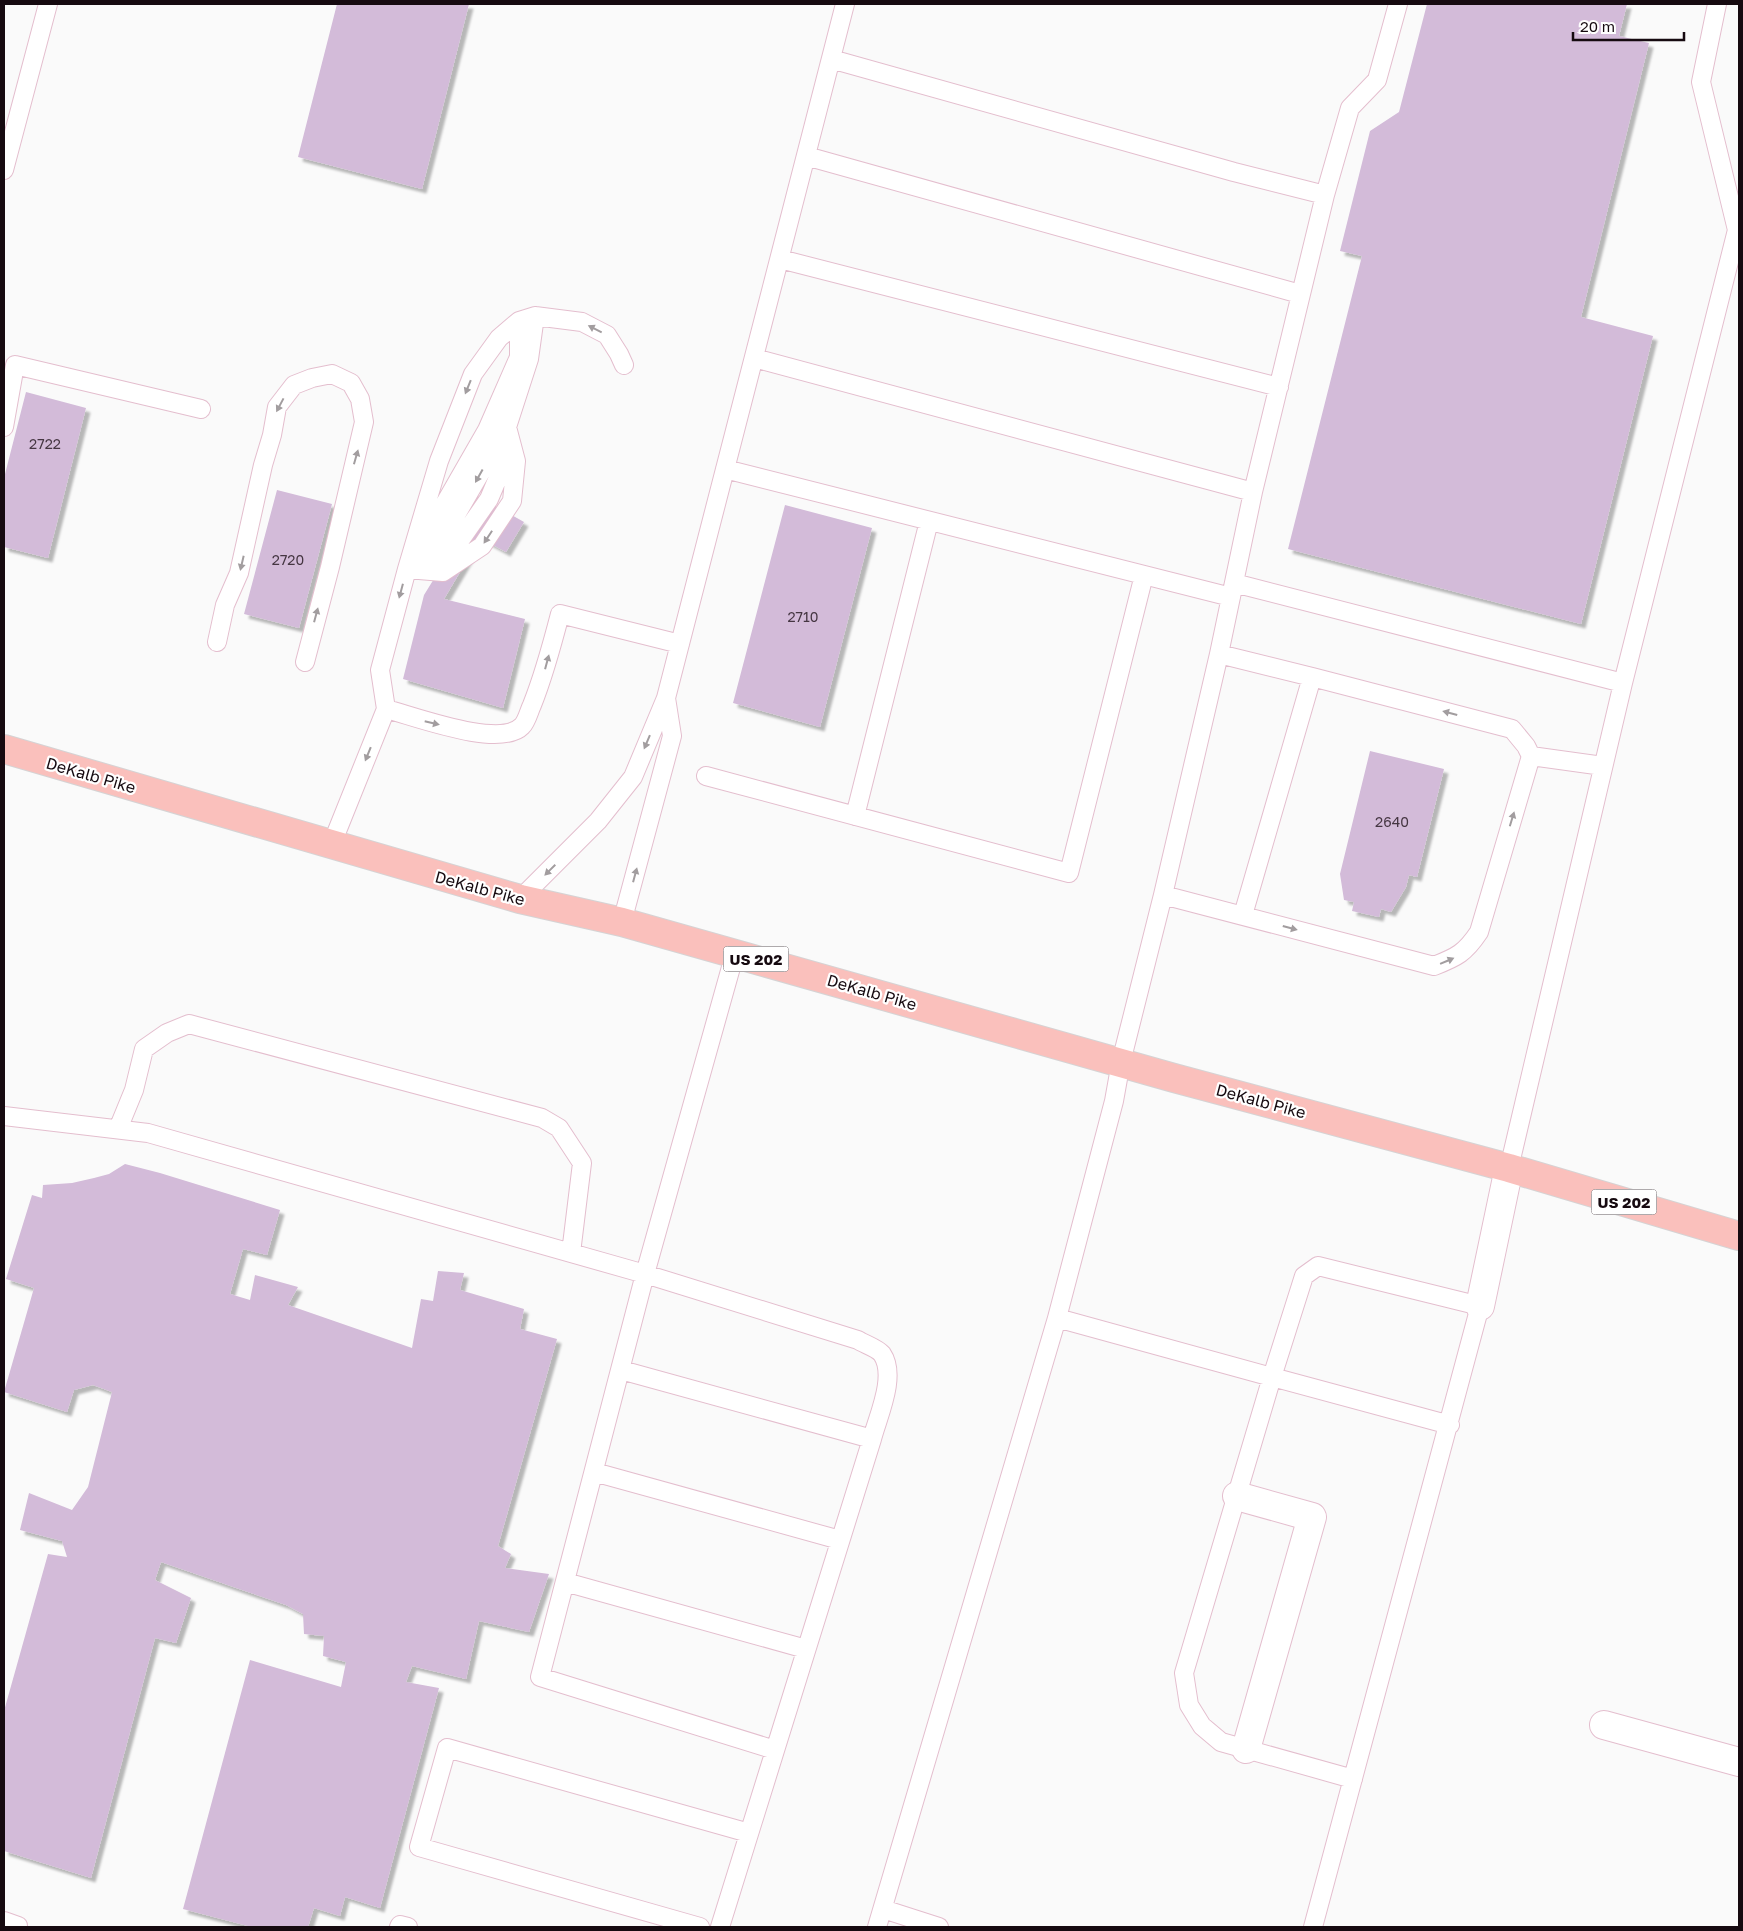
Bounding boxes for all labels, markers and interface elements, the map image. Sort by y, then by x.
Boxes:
scale bar [1573,10,1684,42]
text: 20 m [1580,17,1615,35]
one-way arrow [587,325,602,333]
one-way arrow [464,379,472,394]
one-way arrow [276,398,284,413]
house number: 2722 [29,435,61,452]
one-way arrow [352,449,360,464]
one-way arrow [475,468,483,483]
one-way arrow [484,530,493,544]
house number: 2720 [272,551,304,568]
one-way arrow [238,555,246,570]
one-way arrow [397,583,405,598]
one-way arrow [313,607,321,622]
house number: 2710 [787,608,819,625]
one-way arrow [543,654,551,669]
one-way arrow [1443,709,1458,717]
one-way arrow [425,719,440,727]
one-way arrow [643,735,651,749]
one-way arrow [364,747,372,762]
street label: DeKalb Pike [44,753,138,797]
one-way arrow [1509,811,1517,826]
house number: 2640 [1375,813,1409,830]
one-way arrow [544,864,556,876]
street label: DeKalb Pike [433,866,527,910]
one-way arrow [631,867,639,882]
one-way arrow [1283,924,1298,932]
road number: US 202 [724,946,788,972]
one-way arrow [1440,956,1454,964]
street label: DeKalb Pike [825,970,919,1014]
street label: DeKalb Pike [1214,1079,1308,1123]
road number: US 202 [1592,1190,1656,1214]

